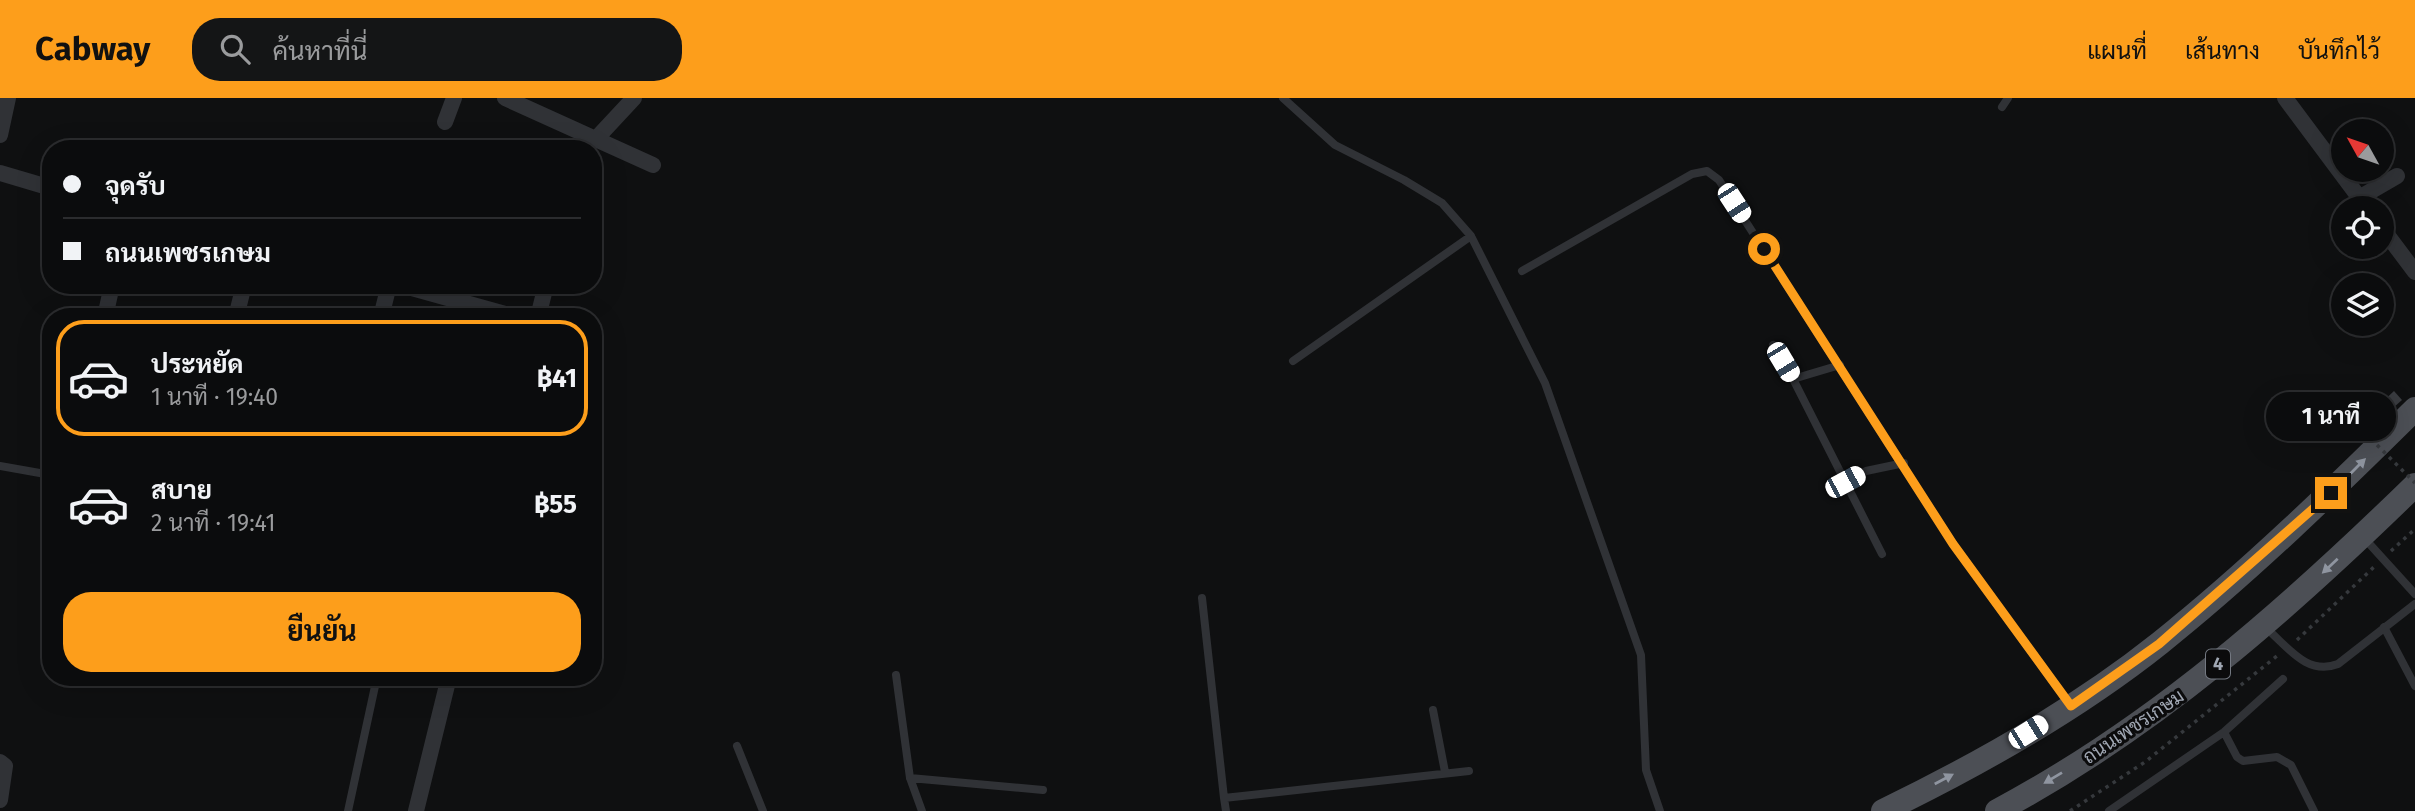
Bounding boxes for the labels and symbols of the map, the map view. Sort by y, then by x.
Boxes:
north arrow [2331,119,2394,182]
car [1714,180,1755,226]
route start [1748,233,1780,265]
car [1764,339,1803,385]
callout: 1 นาที [2266,392,2396,440]
one-way arrow [2350,458,2366,474]
car [1822,463,1869,501]
route end [2315,477,2347,509]
one-way arrow [2322,557,2339,573]
road number: 4 [2206,650,2230,678]
street label: ถนนเพชรเกษม [2078,684,2188,769]
car [2005,712,2052,752]
one-way arrow [2043,772,2062,785]
one-way arrow [1934,774,1954,785]

